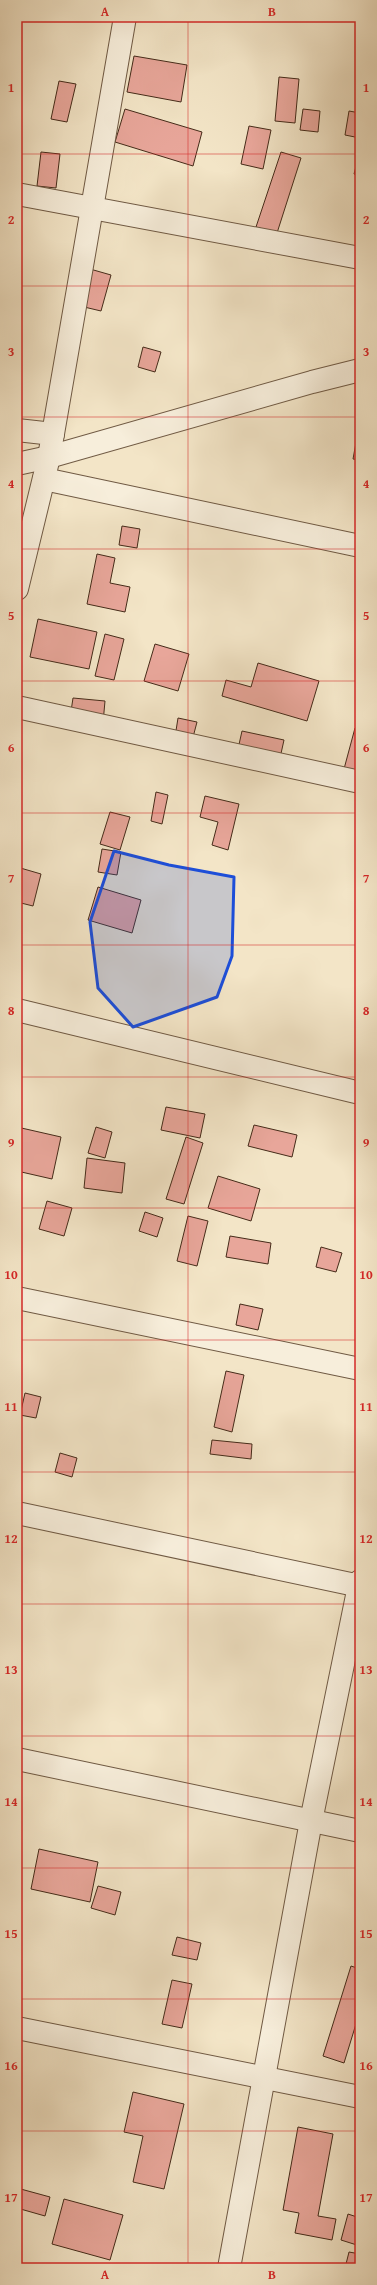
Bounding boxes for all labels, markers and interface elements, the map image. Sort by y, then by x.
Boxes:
text: A [101,2,110,21]
text: B [268,2,276,21]
text: 1 [8,78,14,97]
text: 1 [363,78,369,97]
text: 2 [8,210,15,229]
text: 2 [363,210,370,229]
text: 3 [8,342,14,361]
text: 3 [363,342,369,361]
text: 4 [8,474,15,493]
text: 4 [363,474,370,493]
text: 5 [8,606,15,625]
text: 5 [363,606,370,625]
text: 6 [8,738,15,757]
text: 6 [363,738,370,757]
text: 7 [8,869,15,888]
text: 7 [363,869,370,888]
text: 8 [8,1001,15,1020]
text: 8 [363,1001,370,1020]
text: 9 [8,1133,15,1152]
text: 9 [363,1133,370,1152]
text: 10 [4,1265,18,1284]
text: 10 [359,1265,373,1284]
text: 11 [4,1397,18,1416]
text: 11 [359,1397,373,1416]
text: 12 [4,1529,18,1548]
text: 12 [359,1529,373,1548]
text: 13 [4,1660,18,1679]
text: 13 [359,1660,373,1679]
text: 14 [4,1792,18,1811]
text: 14 [359,1792,373,1811]
text: 15 [4,1924,18,1943]
text: 15 [359,1924,373,1943]
text: 16 [4,2056,18,2075]
text: 16 [359,2056,373,2075]
text: 17 [4,2188,18,2207]
text: 17 [359,2188,373,2207]
text: A [101,2265,110,2284]
text: B [268,2265,276,2284]

